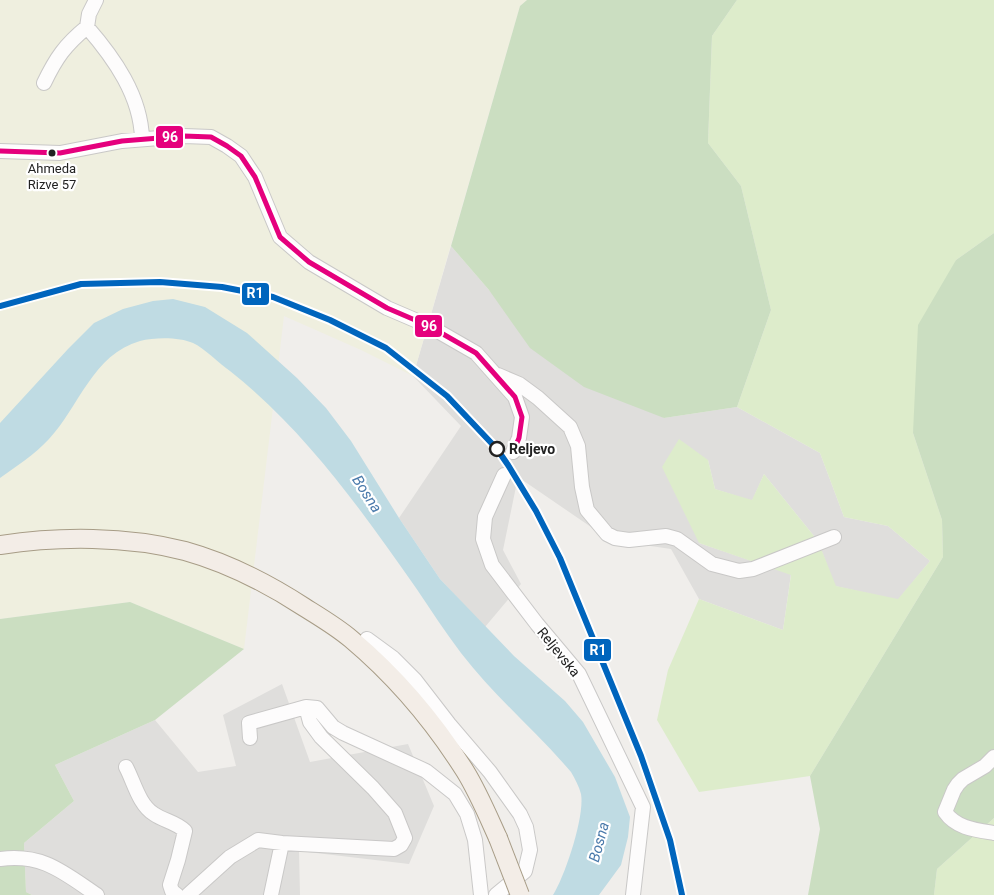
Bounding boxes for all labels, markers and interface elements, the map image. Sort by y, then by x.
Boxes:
line badge: 96 [155,125,184,149]
text: 96 [162,129,178,145]
marker: Ahmeda Rizve 57 [47,148,57,158]
place label: Ahmeda Rizve 57 [28,161,76,192]
line badge: R1 [241,282,270,306]
text: R1 [246,285,264,301]
line badge: 96 [414,314,443,338]
text: 96 [421,318,437,334]
marker: Reljevo [489,441,505,457]
place label: Reljevo [509,441,555,457]
water label: Bosna [348,472,386,516]
street label: Reljevska [534,624,584,680]
line badge: R1 [583,638,612,662]
text: R1 [589,642,607,658]
water label: Bosna [585,820,613,864]

